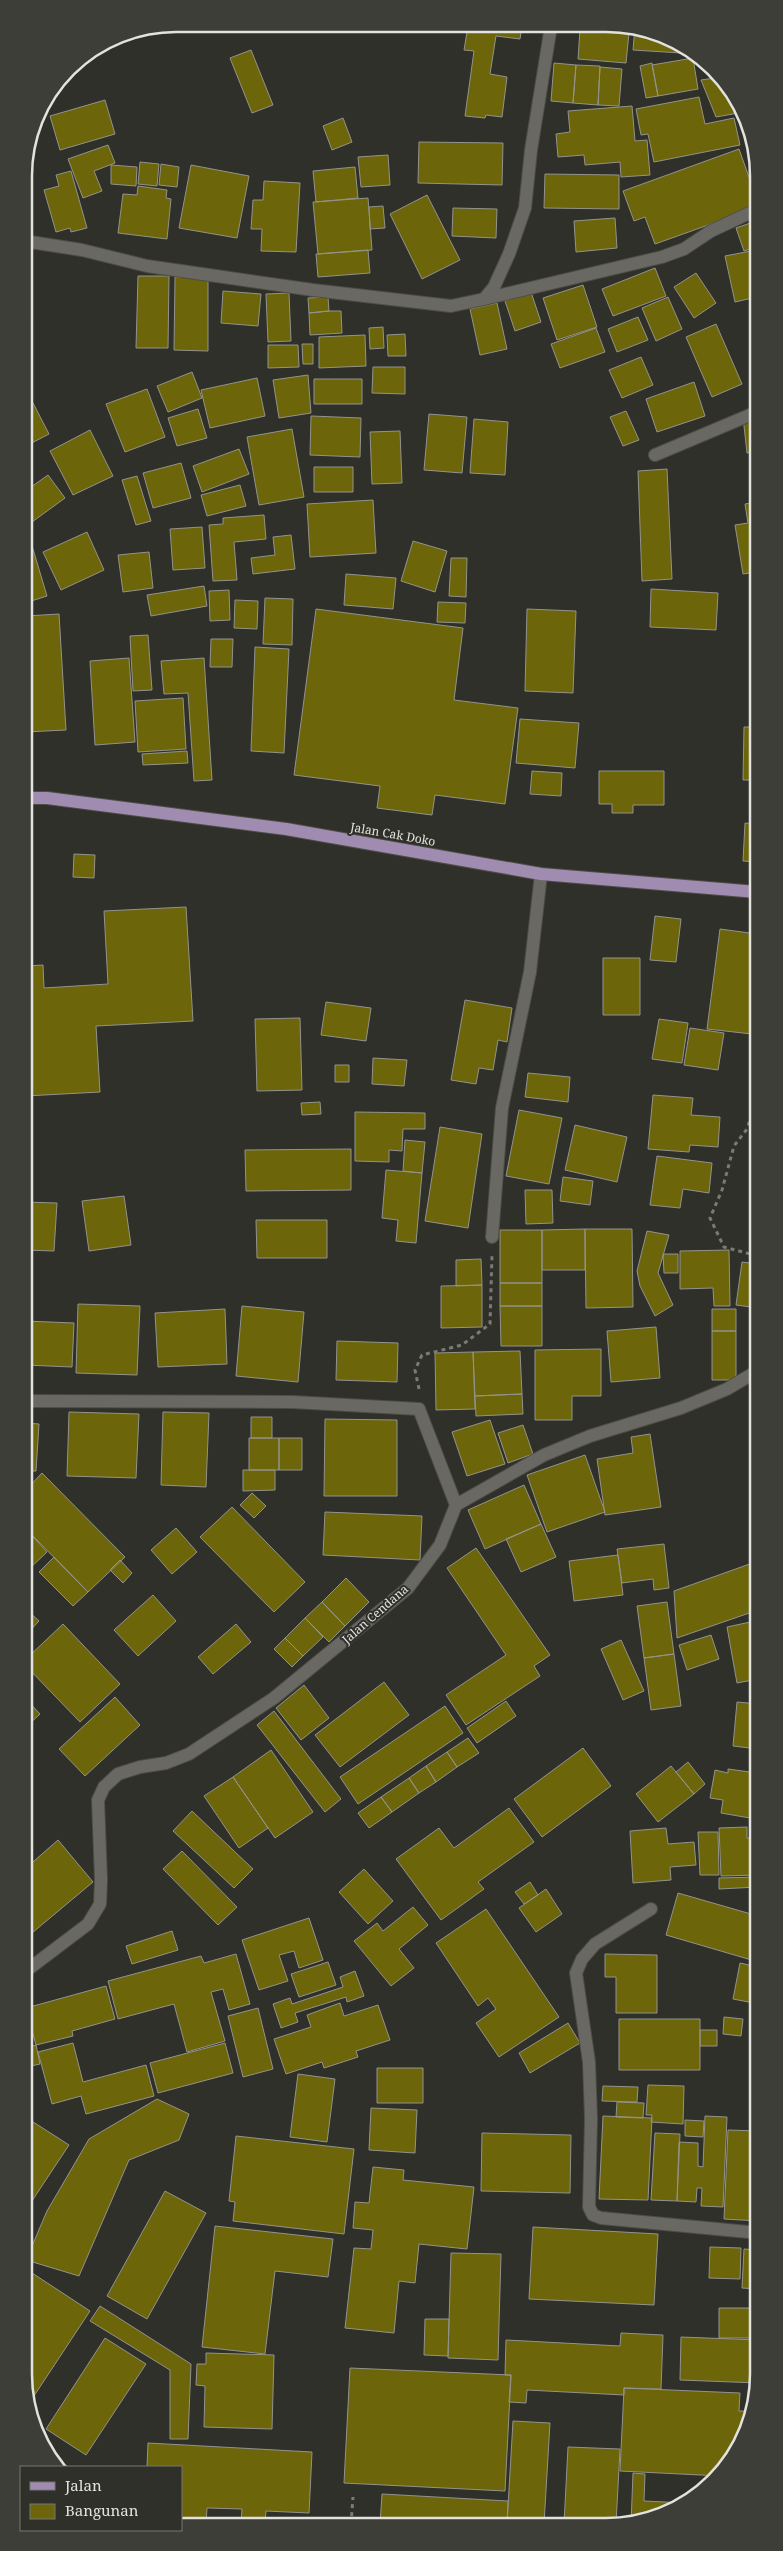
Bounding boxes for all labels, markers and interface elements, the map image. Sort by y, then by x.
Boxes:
street label: Jalan Cak Doko [348,818,437,850]
street label: Jalan Cendana [338,1580,412,1648]
legend [20,2466,182,2531]
text: Jalan [64,2475,102,2495]
text: Bangunan [65,2500,139,2520]

